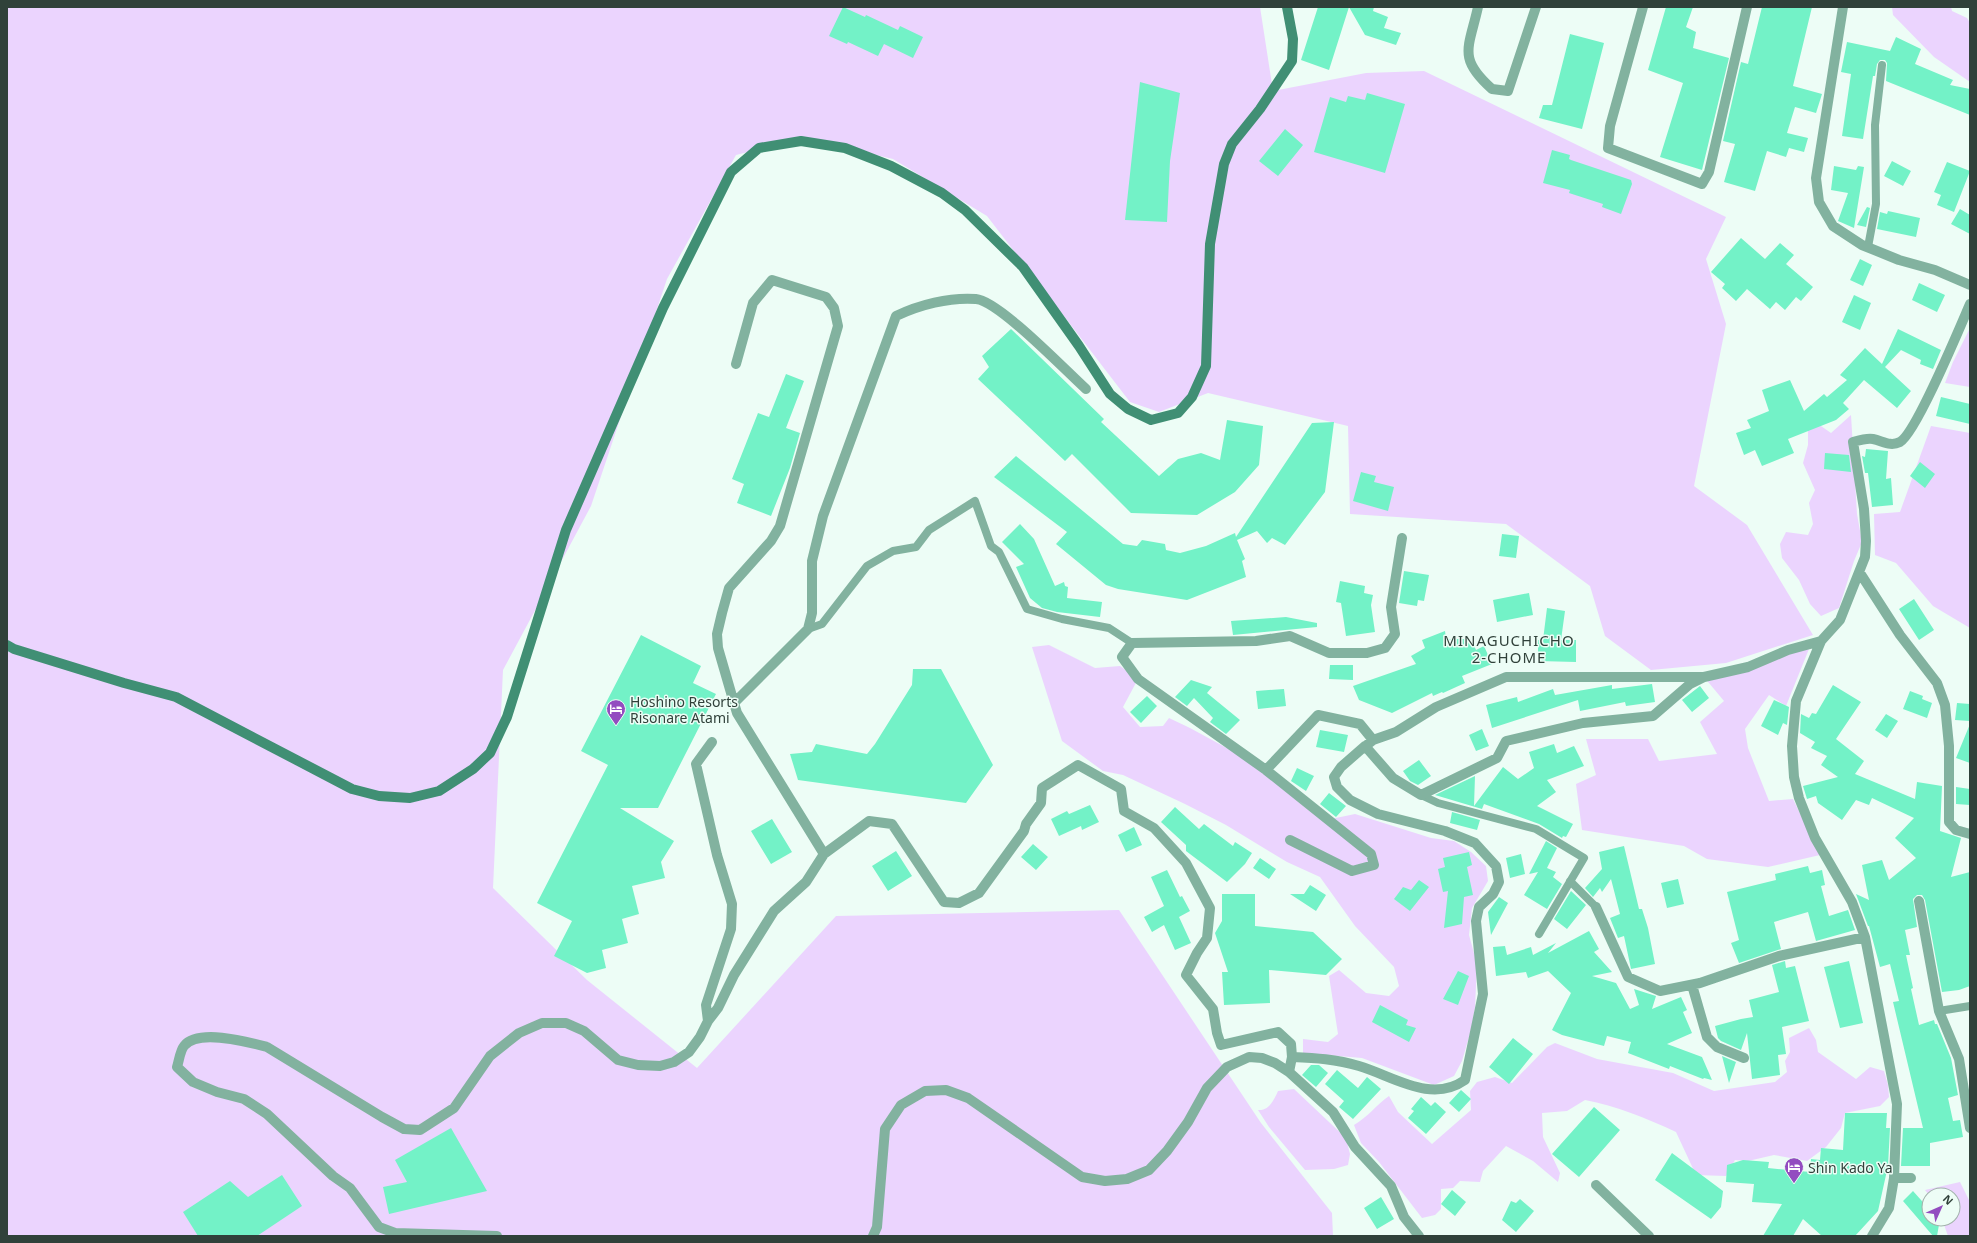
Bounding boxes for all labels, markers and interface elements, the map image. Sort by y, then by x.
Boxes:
district label: MINAGUCHICHO 2-CHOME [1443,630,1575,667]
place label: Hoshino Resorts Risonare Atami [630,692,738,727]
hotel icon: Hoshino Resorts Risonare Atami [605,698,627,726]
hotel icon: Shin Kado Ya [1783,1156,1805,1184]
place label: Shin Kado Ya [1808,1158,1893,1177]
north arrow [1921,1187,1961,1227]
text: N [1940,1191,1957,1208]

